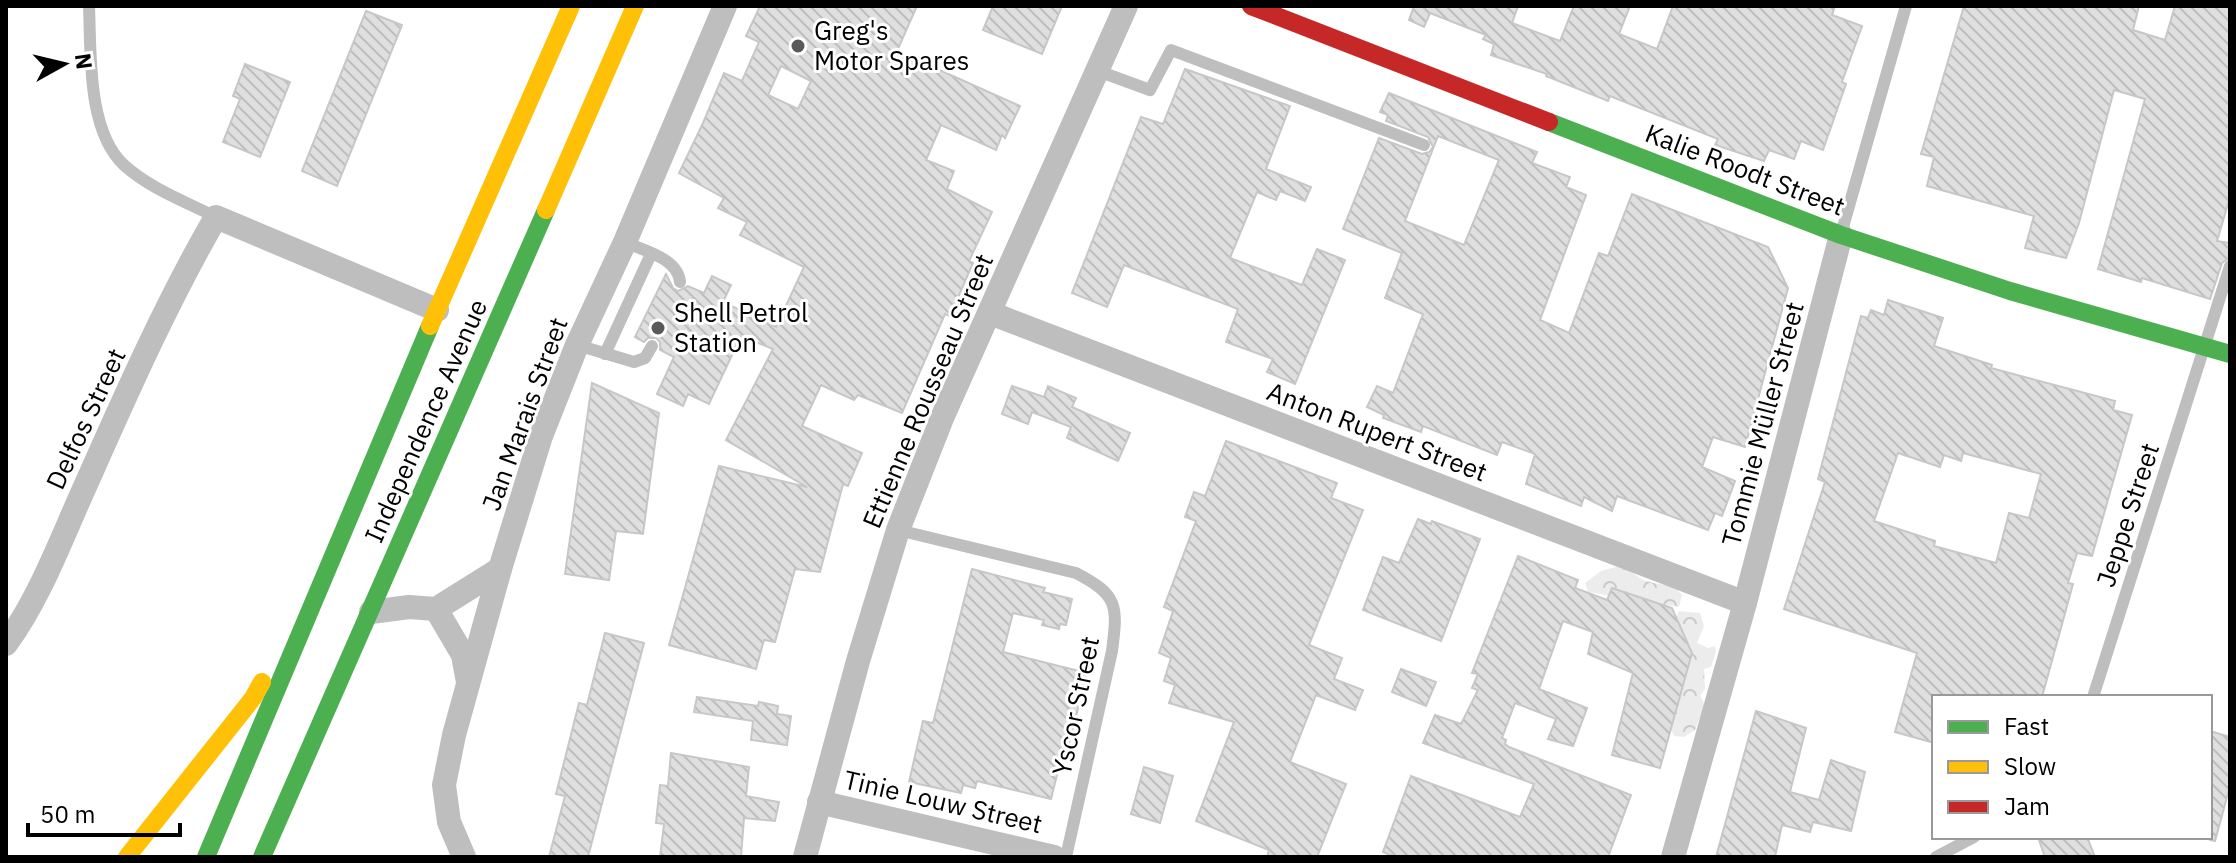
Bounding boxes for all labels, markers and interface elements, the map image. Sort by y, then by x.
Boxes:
place label: Greg's Motor Spares [814,13,969,77]
north arrow [24,24,104,104]
marker: Greg's Motor Spares [789,37,807,55]
text: N [69,51,100,71]
street label: Kalie Roodt Street [1641,115,1850,223]
street label: Ettienne Rousseau Street [854,248,1000,533]
street label: Independence Avenue [356,294,494,548]
place label: Shell Petrol Station [674,295,808,359]
street label: Tommie Müller Street [1713,298,1811,549]
street label: Jan Marais Street [473,312,575,515]
marker: Shell Petrol Station [649,319,667,337]
street label: Delfos Street [38,343,133,495]
street label: Anton Rupert Street [1263,373,1492,489]
street label: Jeppe Street [2088,438,2166,591]
street label: Yscor Street [1044,633,1106,779]
legend [1932,695,2212,839]
text: Fast [2004,710,2049,742]
text: Slow [2004,750,2056,782]
street label: Tinie Louw Street [841,762,1046,840]
scale bar [28,787,180,837]
text: Jam [2004,790,2050,822]
text: 50 m [40,798,95,830]

